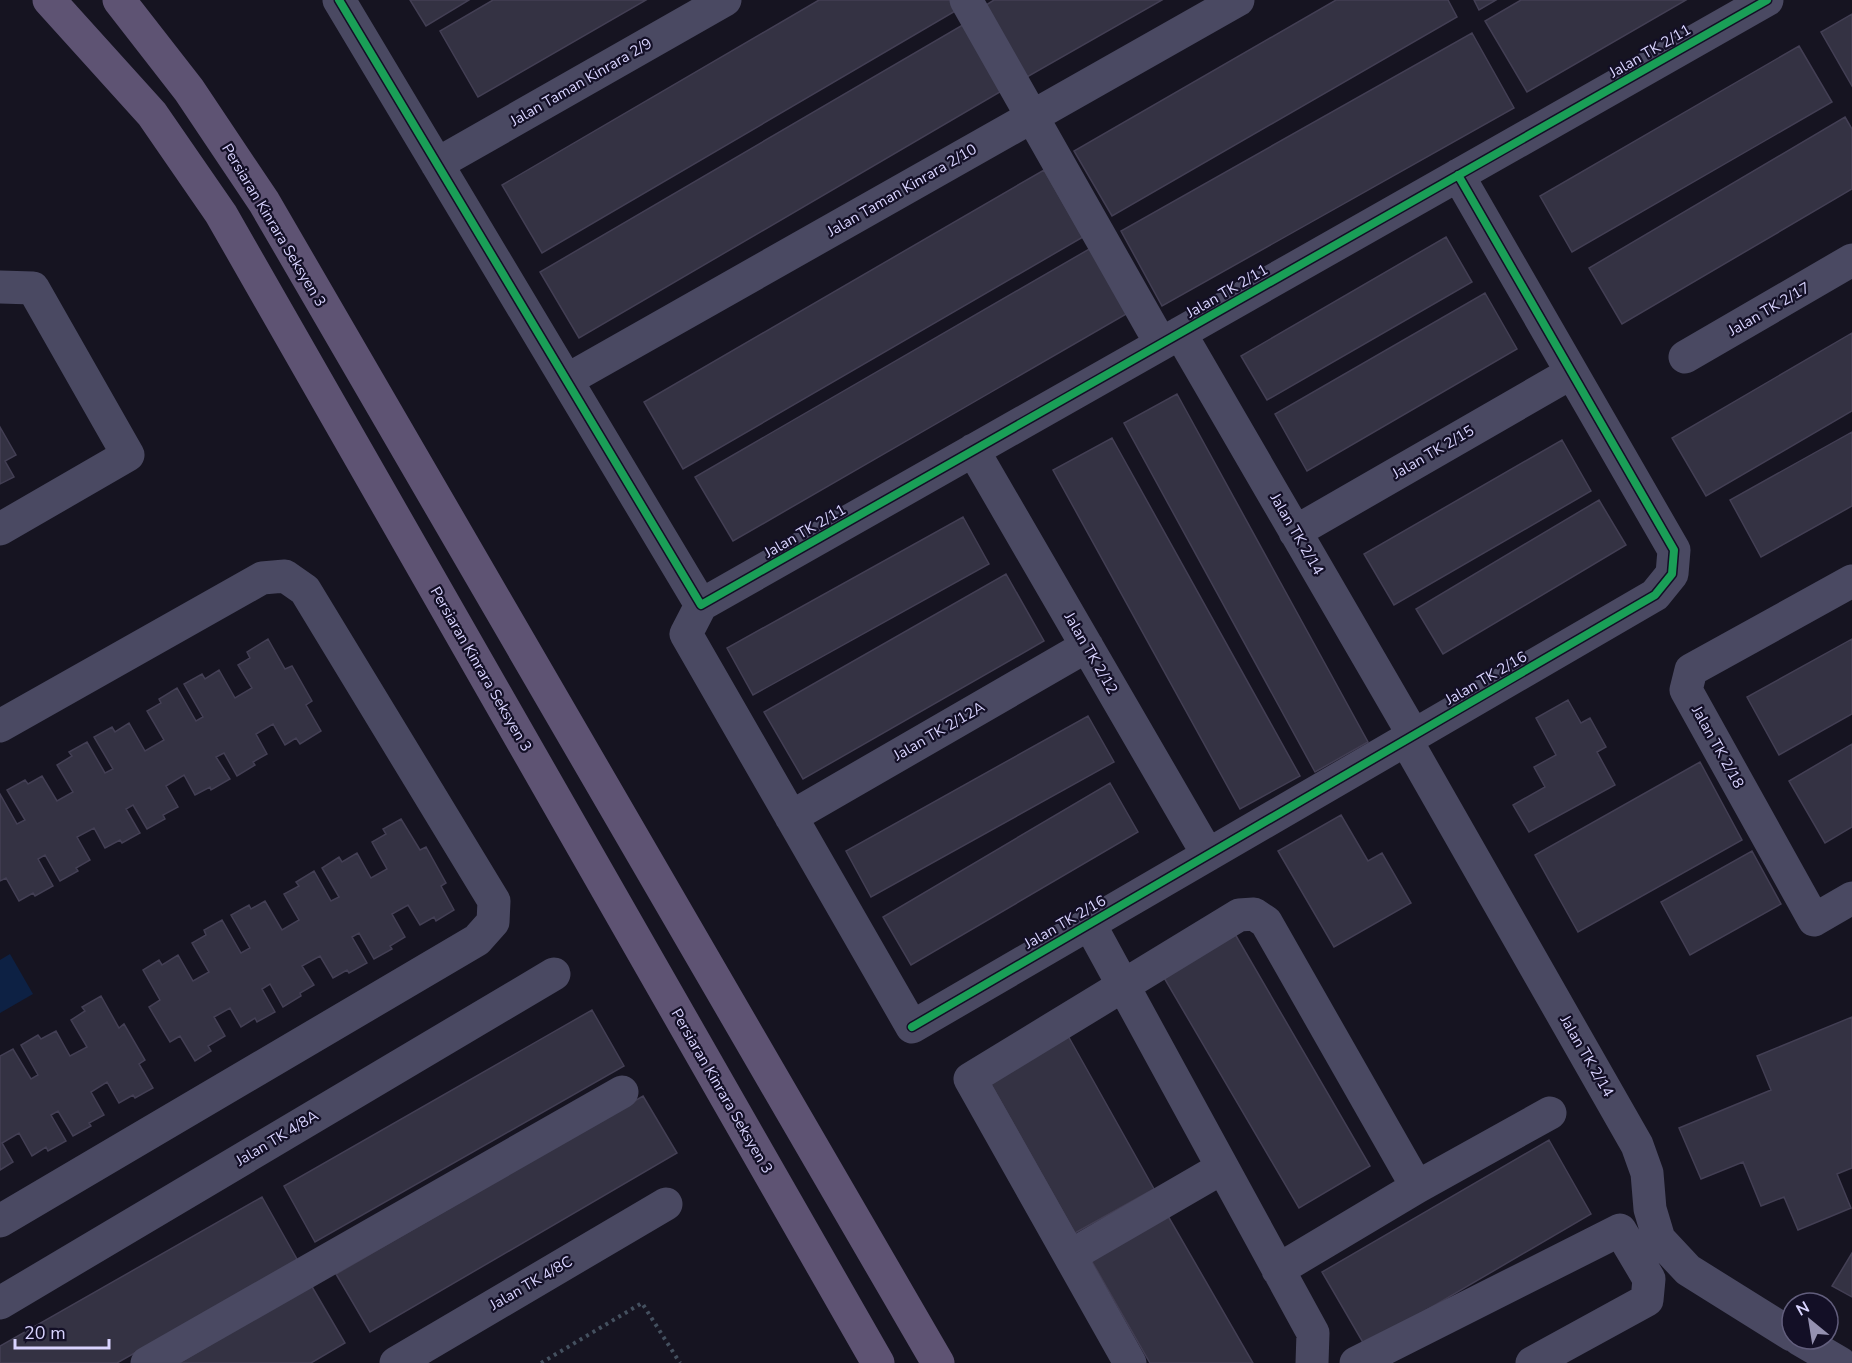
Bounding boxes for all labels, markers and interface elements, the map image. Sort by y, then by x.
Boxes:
street label: Jalan TK 2/11 [1605,20,1694,83]
street label: Jalan Taman Kinrara 2/9 [506,33,656,131]
street label: Jalan Taman Kinrara 2/10 [823,139,980,242]
street label: Persiaran Kinrara Seksyen 3 [217,140,331,310]
street label: Jalan TK 2/11 [1182,260,1271,323]
street label: Jalan TK 2/17 [1724,278,1813,341]
street label: Jalan TK 2/15 [1388,421,1477,484]
street label: Jalan TK 2/14 [1265,489,1328,578]
street label: Jalan TK 2/11 [760,500,849,563]
street label: Persiaran Kinrara Seksyen 3 [426,583,536,755]
street label: Jalan TK 2/12 [1059,608,1122,697]
street label: Jalan TK 2/16 [1441,647,1530,710]
street label: Jalan TK 2/12A [889,697,988,766]
street label: Jalan TK 2/18 [1687,701,1749,792]
street label: Jalan TK 2/16 [1020,891,1109,954]
street label: Persiaran Kinrara Seksyen 3 [667,1005,777,1177]
street label: Jalan TK 2/14 [1555,1011,1618,1100]
street label: Jalan TK 4/8A [231,1105,322,1171]
street label: Jalan TK 4/8C [485,1251,576,1315]
north arrow [1780,1291,1840,1351]
text: N [1792,1296,1814,1321]
scale bar [15,1312,110,1350]
text: 20 m [24,1321,66,1345]

